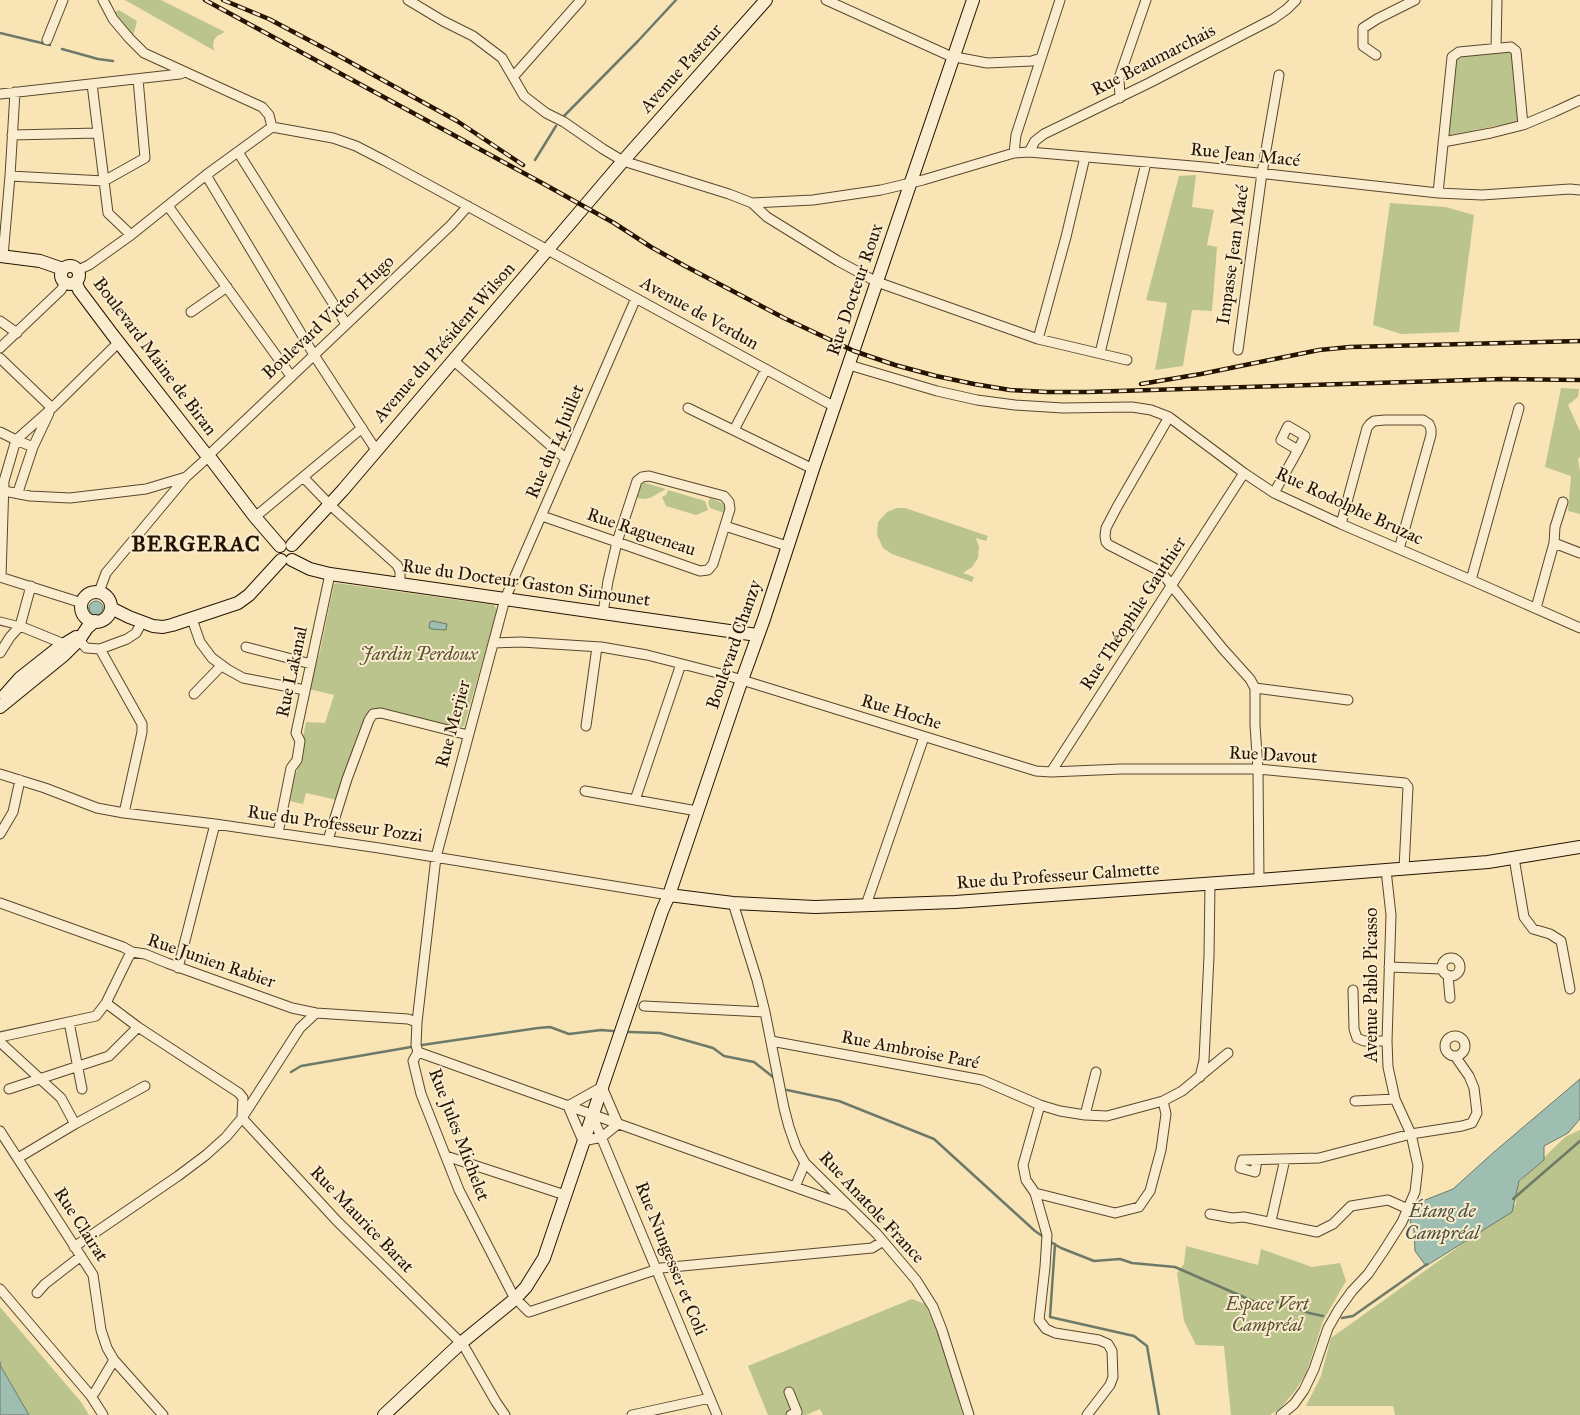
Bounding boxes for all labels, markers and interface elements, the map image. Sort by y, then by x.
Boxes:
street label: Avenue Pasteur [636,20,728,118]
street label: Rue Beaumarchais [1088,20,1220,102]
street label: Rue Jean Macé [1189,139,1301,173]
street label: Impasse Jean Macé [1214,184,1254,326]
street label: Rue Docteur Roux [823,221,889,359]
street label: Boulevard Victor Hugo [259,251,399,385]
street label: Avenue du Président Wilson [370,259,520,427]
street label: Avenue de Verdun [636,273,762,355]
street label: Boulevard Maine de Biran [88,274,220,440]
street label: Rue du 14 Juillet [522,382,590,502]
street label: Rue Rodolphe Bruzac [1272,463,1426,551]
street label: Rue Ragueneau [584,504,698,562]
district label: BERGERAC [130,533,262,559]
street label: Rue Théophile Gauthier [1076,533,1192,695]
street label: Rue du Docteur Gaston Simounet [401,556,651,612]
street label: Boulevard Chanzy [703,578,767,712]
street label: Rue Lakanal [273,624,313,720]
park label: Jardin Perdoux [360,645,478,667]
street label: Rue Merjier [432,678,476,770]
street label: Rue Hoche [858,691,944,735]
street label: Rue Davout [1228,743,1318,769]
street label: Rue du Professeur Pozzi [246,802,424,848]
street label: Rue du Professeur Calmette [956,859,1160,895]
street label: Avenue Pablo Picasso [1362,908,1384,1062]
street label: Rue Junien Rabier [144,930,278,994]
street label: Rue Ambroise Paré [839,1027,981,1075]
street label: Rue Jules Michelet [423,1066,493,1204]
street label: Rue Anatole France [814,1148,928,1268]
street label: Rue Maurice Barat [305,1162,417,1278]
street label: Rue Nungesser et Coli [629,1179,711,1339]
street label: Rue Clairat [48,1184,112,1266]
water label: Étang de Campréal [1405,1201,1479,1245]
park label: Espace Vert Campréal [1225,1295,1309,1338]

